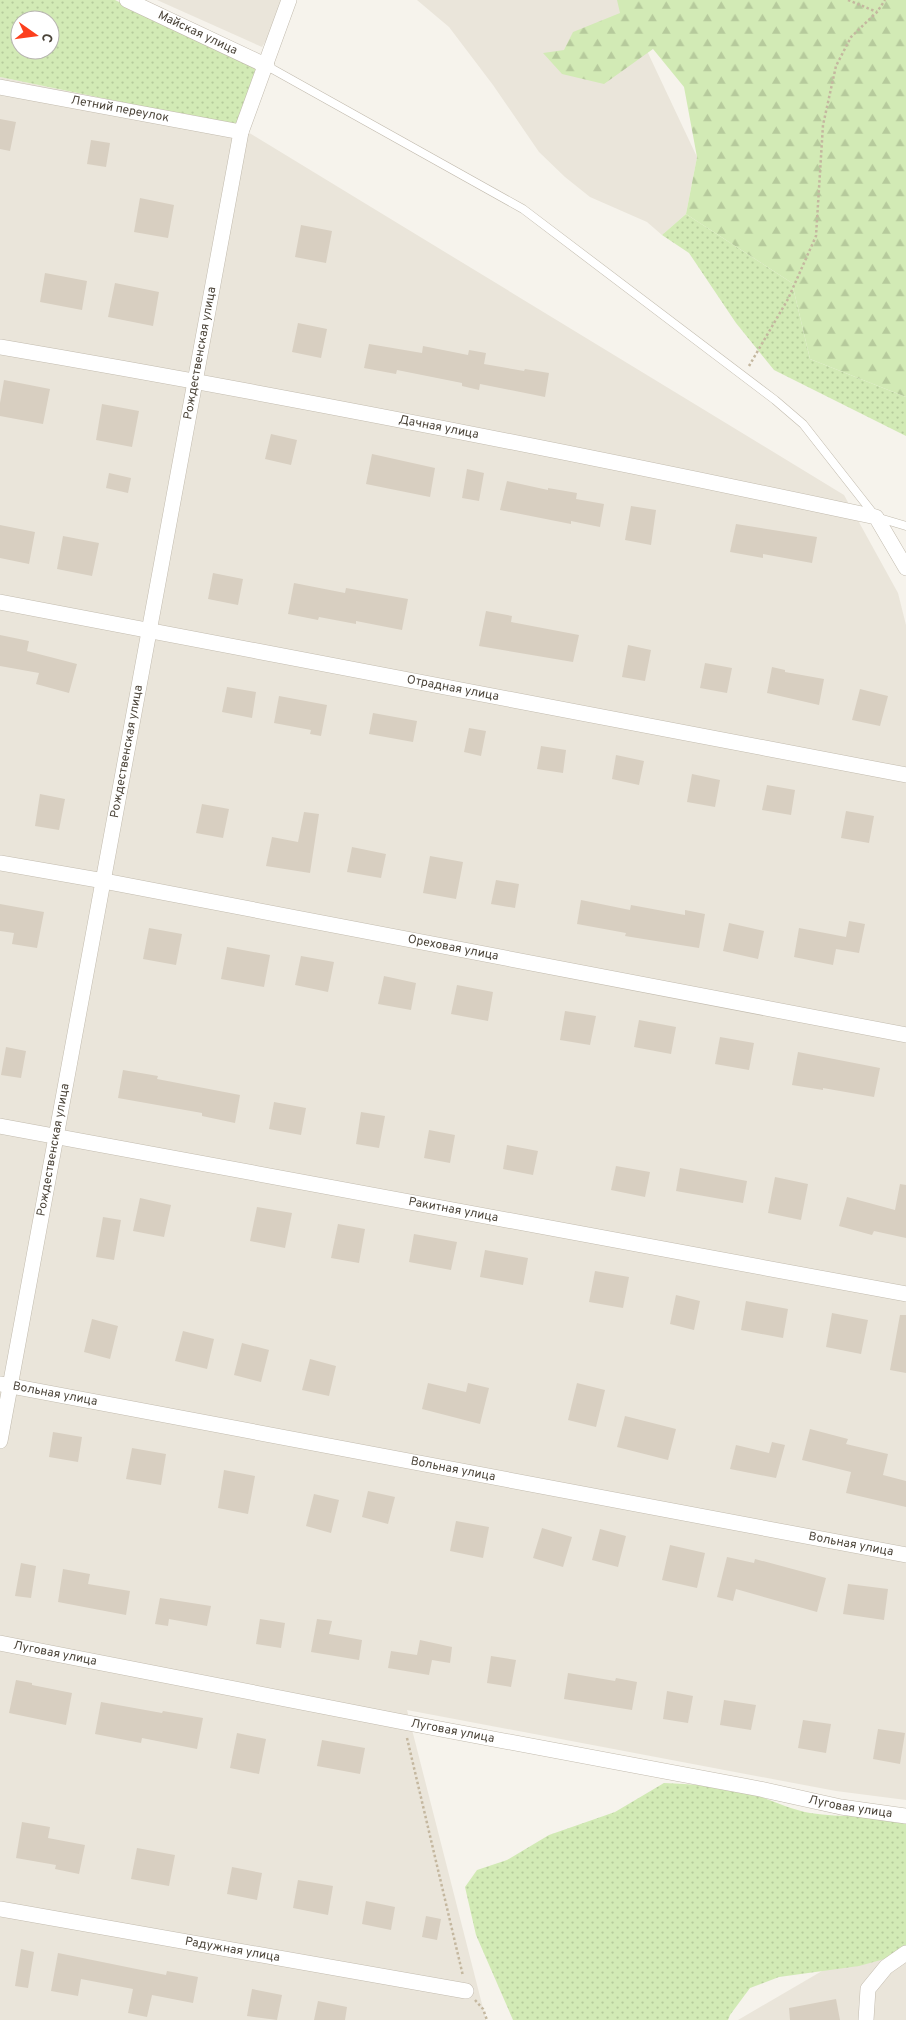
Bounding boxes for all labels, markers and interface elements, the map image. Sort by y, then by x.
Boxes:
street label: Майская улица [155,8,240,59]
north arrow [10,10,60,60]
text: С [37,31,55,44]
street label: Летний переулок [69,92,171,126]
street label: Рождественская улица [180,286,220,421]
street label: Дачная улица [397,412,480,443]
street label: Отрадная улица [405,672,500,705]
street label: Рождественская улица [107,684,147,819]
street label: Ореховая улица [406,931,500,965]
street label: Рождественская улица [34,1082,74,1218]
street label: Ракитная улица [407,1194,499,1226]
street label: Вольная улица [11,1378,99,1410]
street label: Вольная улица [409,1454,497,1485]
street label: Вольная улица [807,1529,895,1560]
street label: Луговая улица [12,1638,98,1670]
street label: Луговая улица [409,1716,496,1747]
street label: Луговая улица [807,1792,893,1822]
street label: Радужная улица [184,1934,281,1966]

